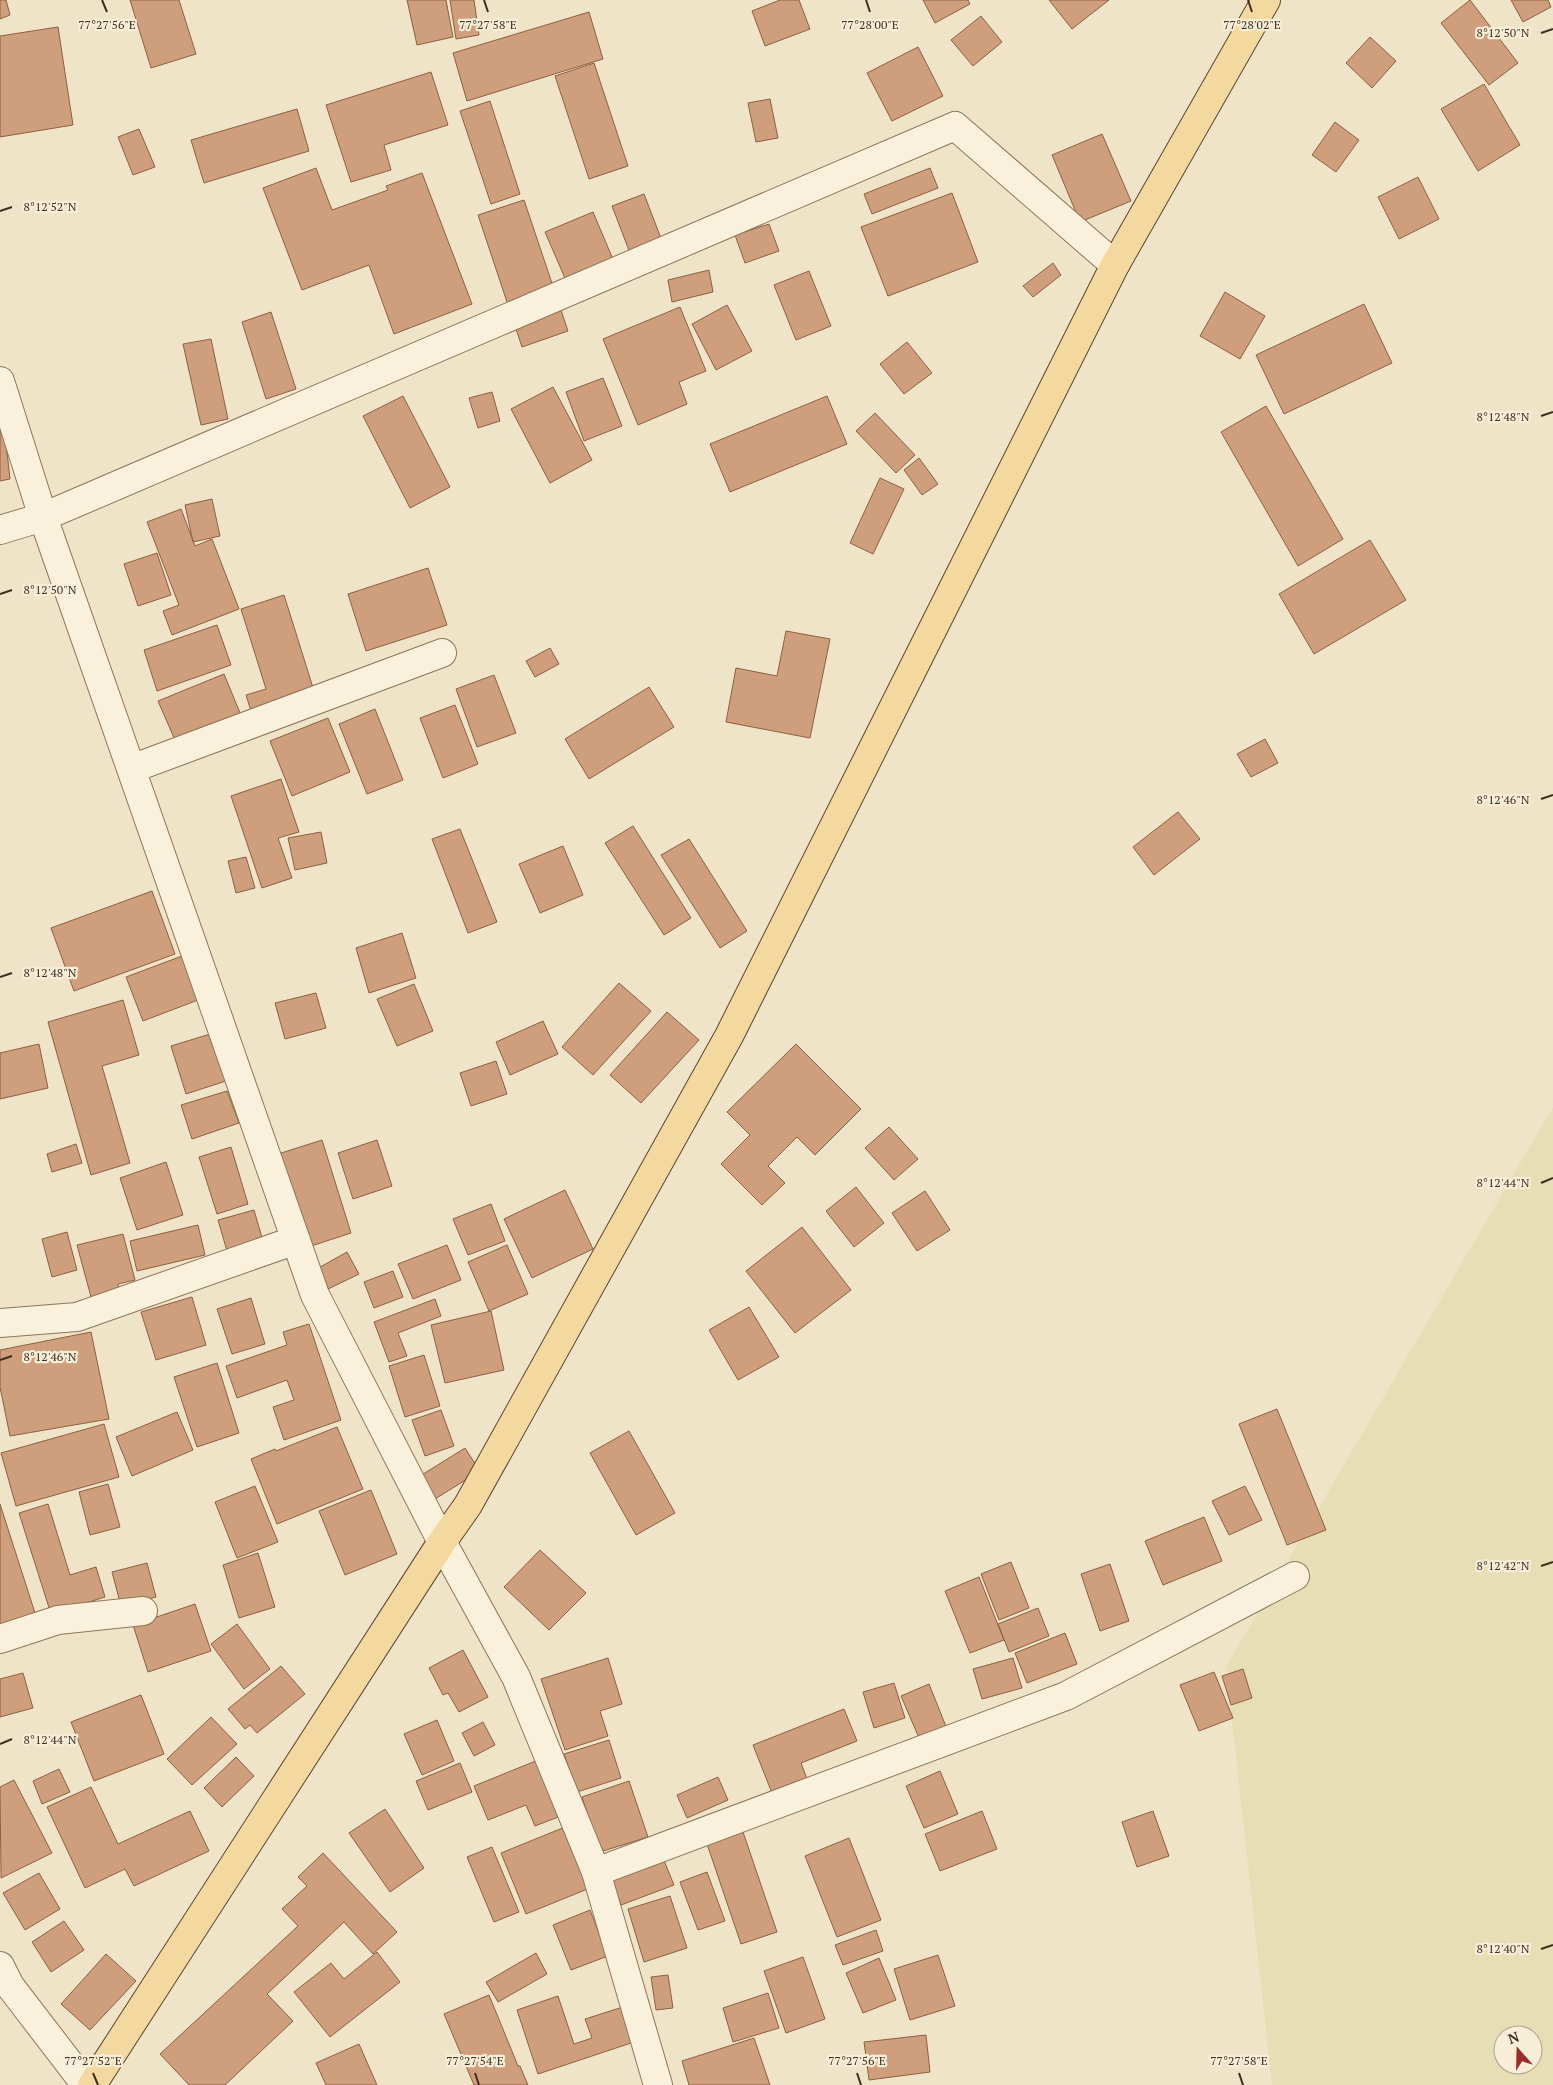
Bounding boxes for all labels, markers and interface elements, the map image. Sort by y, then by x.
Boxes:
text: 77°27'56"E [78,17,136,32]
text: 77°27'58"E [459,17,517,32]
text: 77°28'00"E [841,17,899,32]
text: 77°28'02"E [1223,17,1281,32]
text: 8°12'50"N [1476,25,1530,40]
text: 8°12'52"N [23,199,77,214]
text: 8°12'48"N [1476,409,1530,424]
text: 8°12'50"N [23,582,77,597]
text: 8°12'46"N [1476,792,1530,807]
text: 8°12'48"N [23,965,77,980]
text: 8°12'44"N [1476,1175,1530,1190]
text: 8°12'46"N [23,1349,77,1364]
text: 8°12'42"N [1476,1558,1530,1573]
text: 8°12'44"N [23,1732,77,1747]
text: 8°12'40"N [1476,1941,1530,1956]
north arrow [1493,2025,1543,2075]
text: N [1505,2026,1522,2048]
text: 77°27'52"E [64,2053,122,2068]
text: 77°27'54"E [446,2053,504,2068]
text: 77°27'56"E [828,2053,886,2068]
text: 77°27'58"E [1210,2053,1268,2068]

